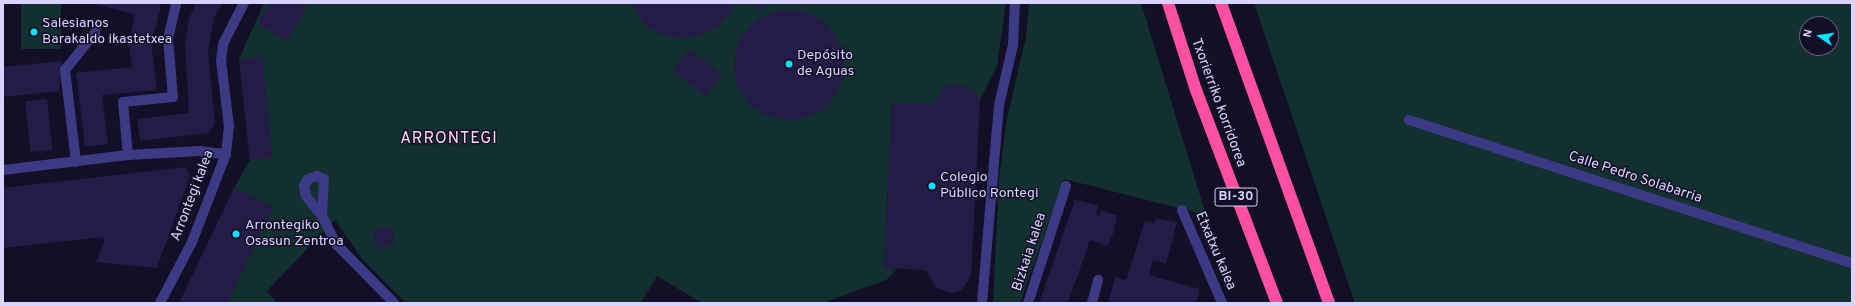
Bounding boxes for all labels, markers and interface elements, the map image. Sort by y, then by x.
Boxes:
place label: Salesianos Barakaldo ikastetxea [42,16,172,48]
north arrow [1799,16,1839,56]
marker: Salesianos Barakaldo ikastetxea [29,27,39,37]
text: N [1801,28,1816,39]
street label: Txorierriko korridorea [1187,36,1249,170]
place label: Depósito de Aguas [797,48,855,80]
marker: Depósito de Aguas [784,59,794,69]
district label: ARRONTEGI [400,129,498,149]
street label: Arrontegi kalea [168,148,218,244]
street label: Calle Pedro Solabarria [1566,148,1704,208]
place label: Colegio Público Rontegi [940,170,1039,202]
marker: Colegio Público Rontegi [927,181,937,191]
road number: BI-30 [1214,186,1258,208]
street label: Etxatxu kalea [1191,209,1239,293]
street label: Bizkaia kalea [1009,211,1051,293]
place label: Arrontegiko Osasun Zentroa [245,218,344,250]
marker: Arrontegiko Osasun Zentroa [230,228,242,240]

